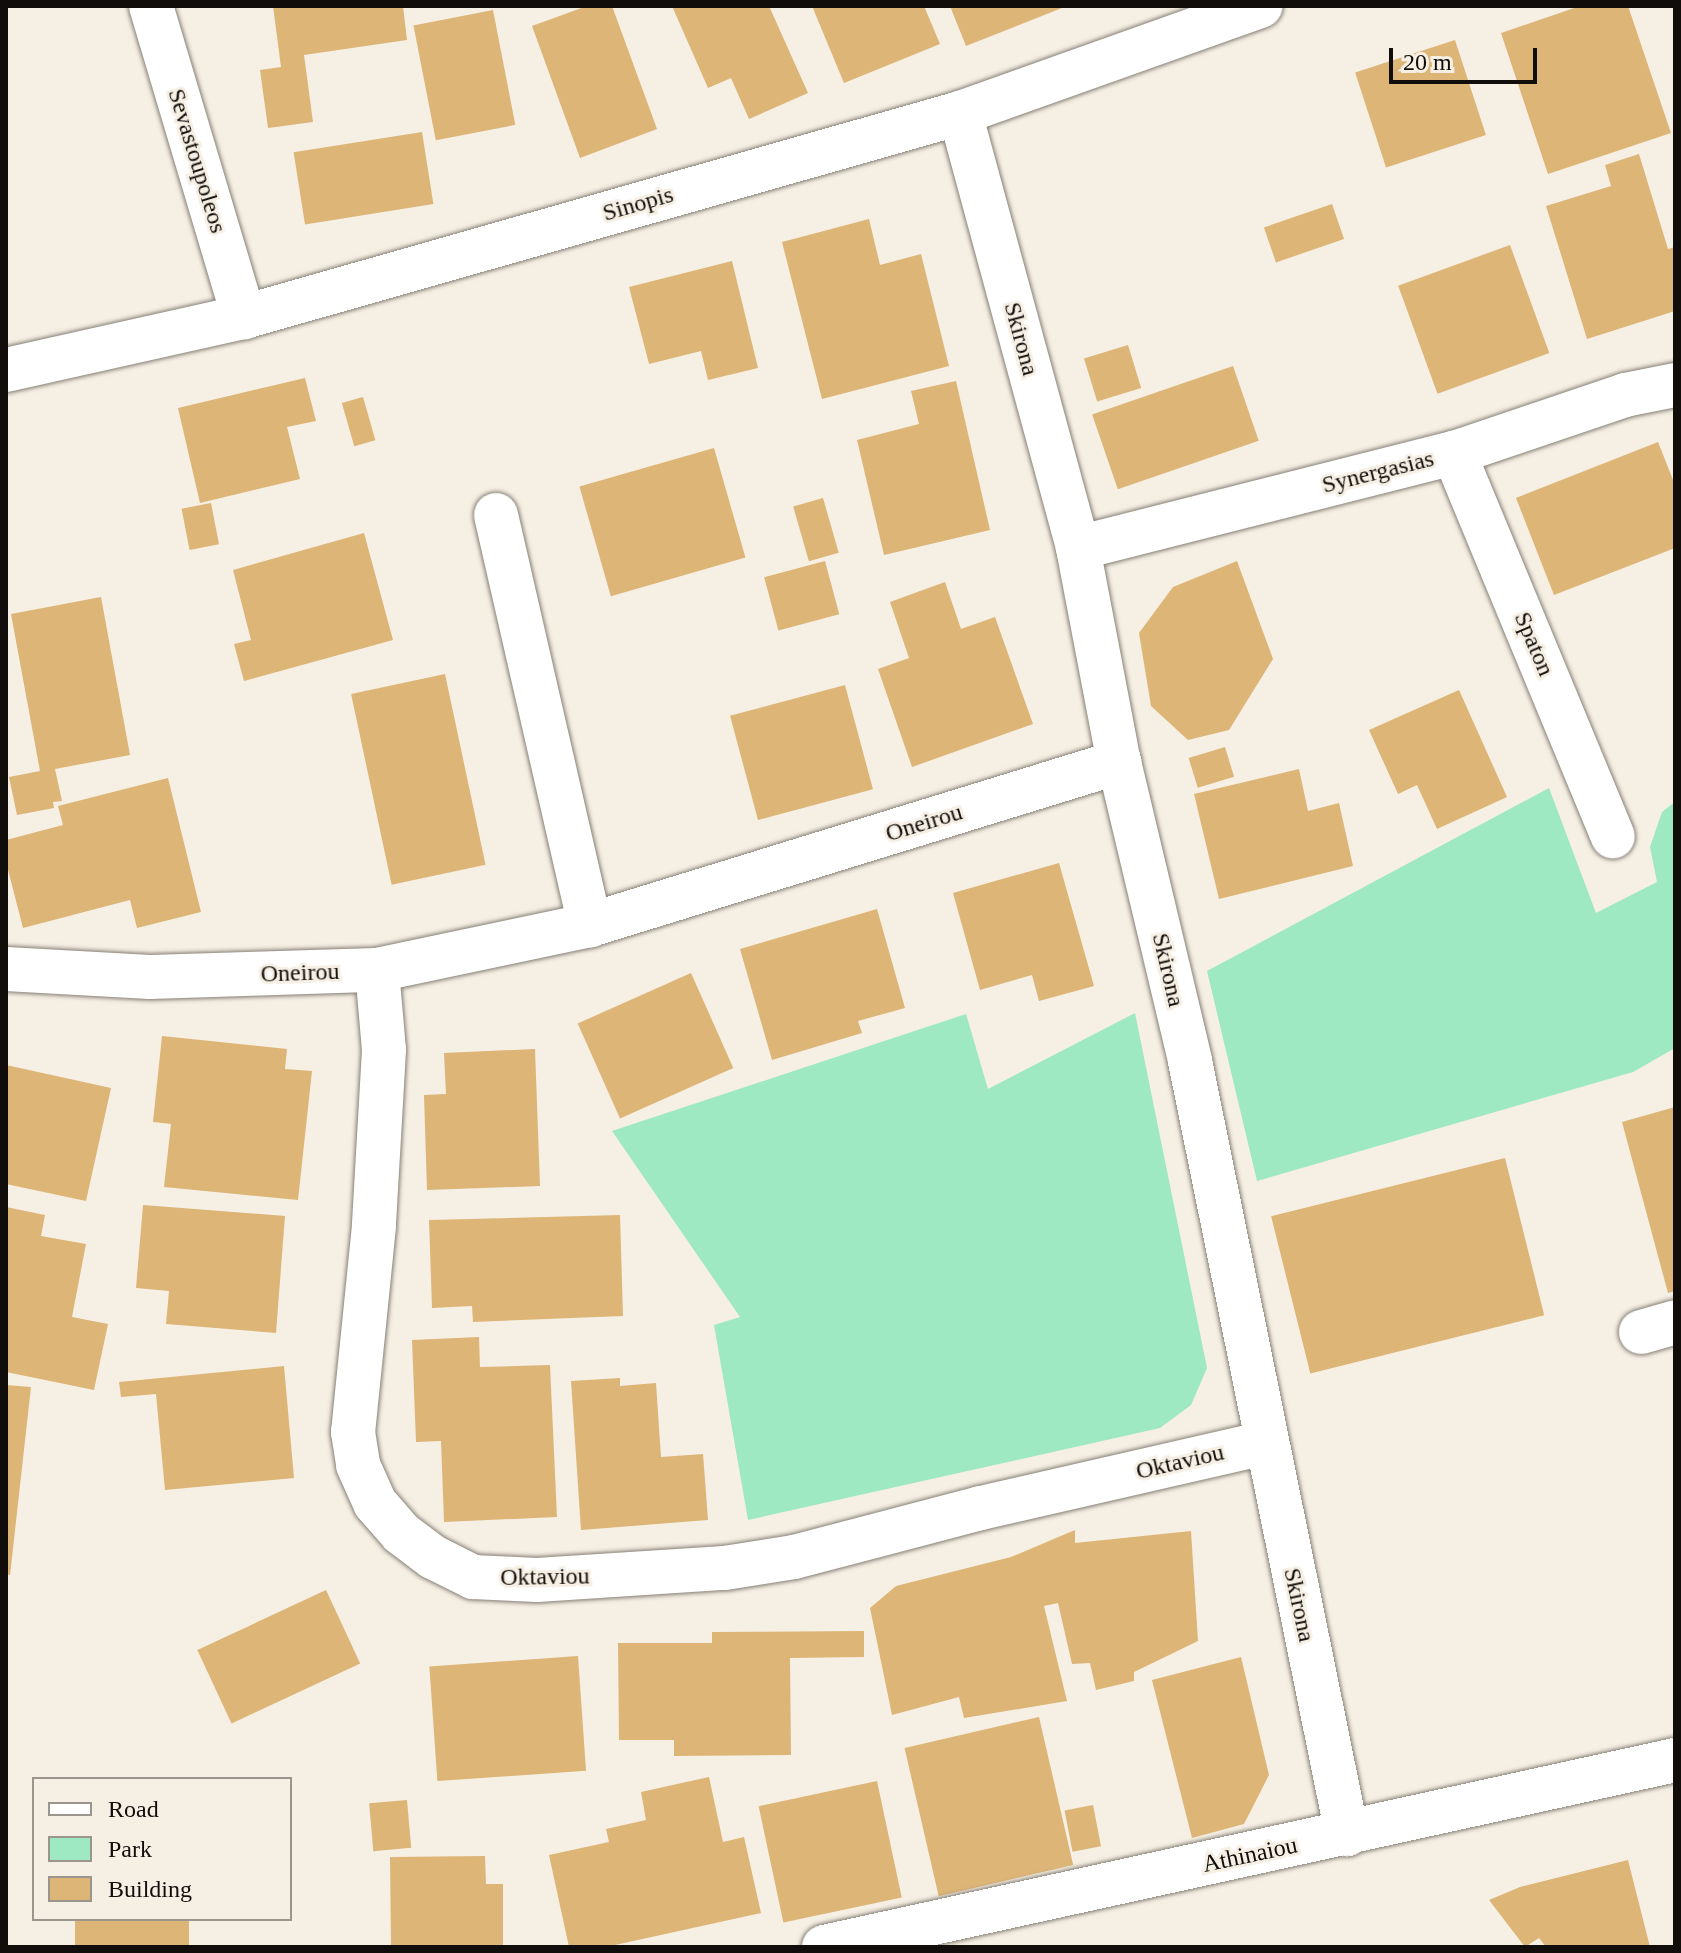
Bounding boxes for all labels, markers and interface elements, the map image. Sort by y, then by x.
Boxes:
scale bar [1393,32,1541,82]
text: 20 m [1403,49,1452,75]
street label: Sevastoupoleos [161,85,233,237]
street label: Sinopis [599,180,677,228]
street label: Skirona [997,299,1045,379]
street label: Synergasias [1319,444,1437,500]
street label: Spaton [1508,608,1560,680]
street label: Oneirou [882,798,966,848]
street label: Skirona [1146,930,1190,1010]
street label: Oneirou [260,957,340,989]
street label: Oktaviou [1133,1438,1227,1486]
street label: Oktaviou [500,1562,590,1592]
street label: Skirona [1277,1565,1321,1645]
legend [32,1777,292,1921]
text: Road [108,1796,159,1822]
street label: Athinaiou [1200,1831,1300,1879]
text: Park [108,1836,152,1862]
text: Building [108,1876,192,1902]

